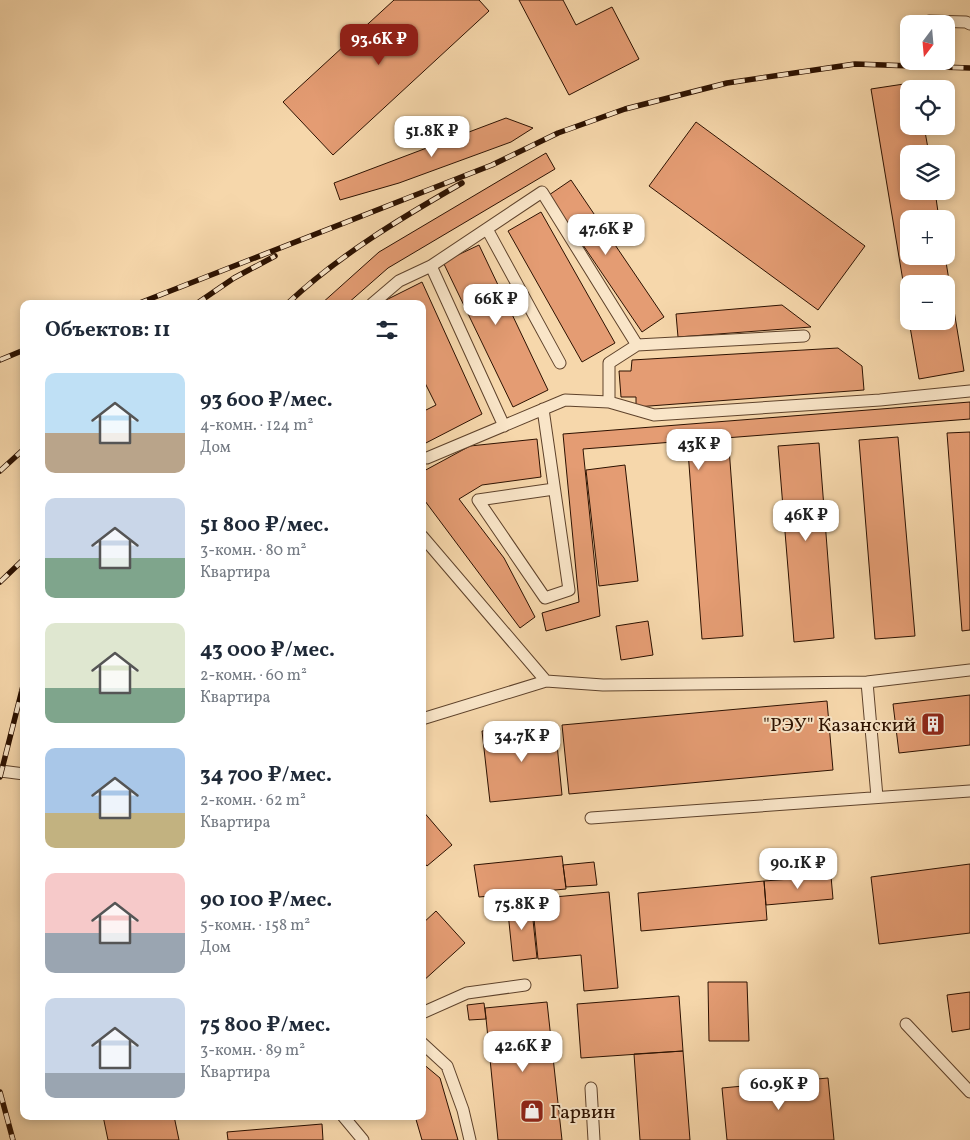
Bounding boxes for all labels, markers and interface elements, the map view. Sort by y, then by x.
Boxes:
north arrow [900,15,955,70]
map controls [900,15,955,330]
pin: 93.6K ₽ [333,23,425,66]
text: 93.6K ₽ [351,29,407,51]
button: locate [900,80,955,135]
pin: 51.8K ₽ [386,116,478,158]
text: 51.8K ₽ [405,121,459,143]
button: layers [900,145,955,200]
button: + [900,210,955,265]
pin: 47.6K ₽ [560,214,652,256]
text: 47.6K ₽ [579,219,633,241]
button: − [900,275,955,330]
pin: 66K ₽ [461,284,531,326]
text: 66K ₽ [474,289,518,311]
text: Объектов: 11 [45,316,171,345]
icon: filters [373,316,401,344]
text: 93 600 ₽/мес. [200,386,333,415]
icon: home [85,393,145,453]
text: 4-комн. · 124 m² [200,415,313,437]
pin: 43K ₽ [664,428,734,471]
text: 43K ₽ [677,434,721,456]
text: Дом [200,437,231,459]
pin: 46K ₽ [771,500,841,542]
text: 46K ₽ [784,505,828,527]
text: 51 800 ₽/мес. [200,511,329,540]
icon: home [85,518,145,578]
text: 3-комн. · 80 m² [200,540,307,562]
text: Квартира [200,562,270,584]
text: 43 000 ₽/мес. [200,636,335,665]
icon: home [85,643,145,703]
text: 2-комн. · 60 m² [200,665,307,687]
text: Квартира [200,687,270,709]
building icon: "РЭУ" Казанский [920,711,946,737]
place label: "РЭУ" Казанский [763,712,916,740]
pin: 34.7K ₽ [476,720,568,763]
text: 34.7K ₽ [494,726,550,748]
text: 34 700 ₽/мес. [200,761,332,790]
icon: home [85,768,145,828]
text: 2-комн. · 62 m² [200,790,306,812]
text: Квартира [200,812,270,834]
pin: 90.1K ₽ [752,848,844,890]
text: 90.1K ₽ [770,853,826,875]
text: 90 100 ₽/мес. [200,886,332,915]
pin: 75.8K ₽ [476,888,568,931]
icon: home [85,893,145,953]
text: 75.8K ₽ [495,894,549,916]
text: 5-комн. · 158 m² [200,915,310,937]
text: Дом [200,937,231,959]
text: 75 800 ₽/мес. [200,1011,331,1040]
icon: home [85,1018,145,1078]
pin: 42.6K ₽ [477,1030,569,1073]
text: 42.6K ₽ [494,1036,552,1058]
text: 3-комн. · 89 m² [200,1040,305,1062]
text: Квартира [200,1062,270,1084]
pin: 60.9K ₽ [733,1068,825,1111]
text: 60.9K ₽ [750,1074,808,1096]
shop icon: Гарвин [519,1098,545,1124]
place label: Гарвин [550,1099,615,1127]

